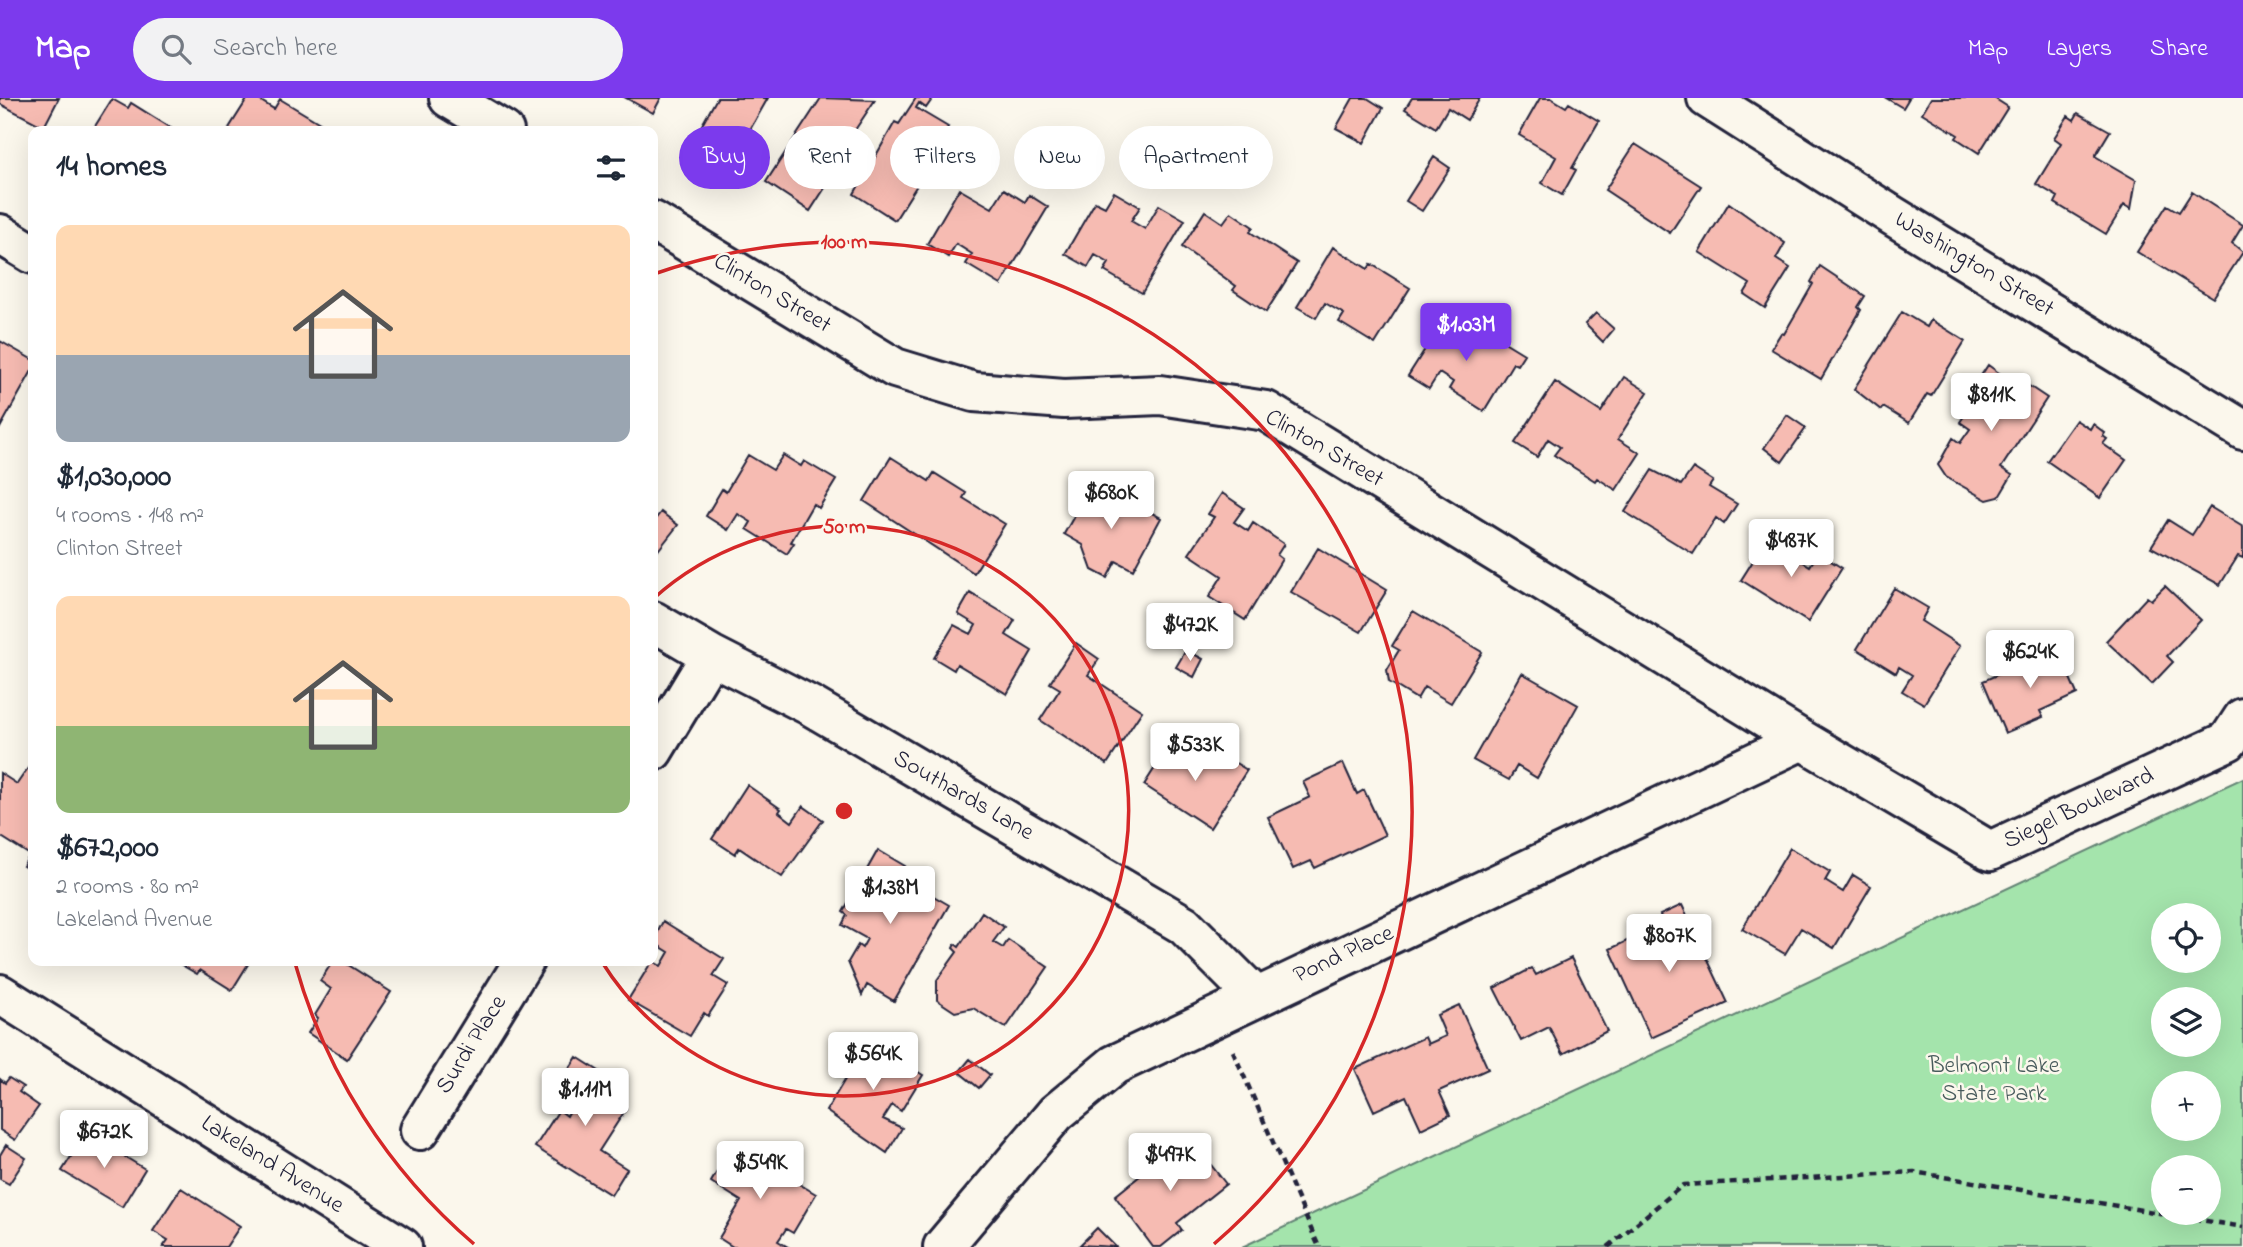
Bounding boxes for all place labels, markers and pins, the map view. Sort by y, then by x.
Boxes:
pin: $1.03M [1409,303,1523,363]
pin: $811K [1942,374,2040,433]
pin: $680K [1062,472,1160,531]
pin: $487K [1742,519,1840,579]
pin: $472K [1141,603,1239,663]
pin: $624K [1981,630,2079,690]
pin: $533K [1146,724,1244,783]
centre of rings [832,799,856,823]
pin: $1.38M [833,866,947,926]
pin: $807K [1620,914,1718,974]
pin: $564K [824,1032,922,1092]
pin: $1.11M [528,1068,642,1128]
pin: $672K [55,1110,153,1170]
pin: $497K [1121,1134,1219,1193]
pin: $549K [711,1142,809,1201]

